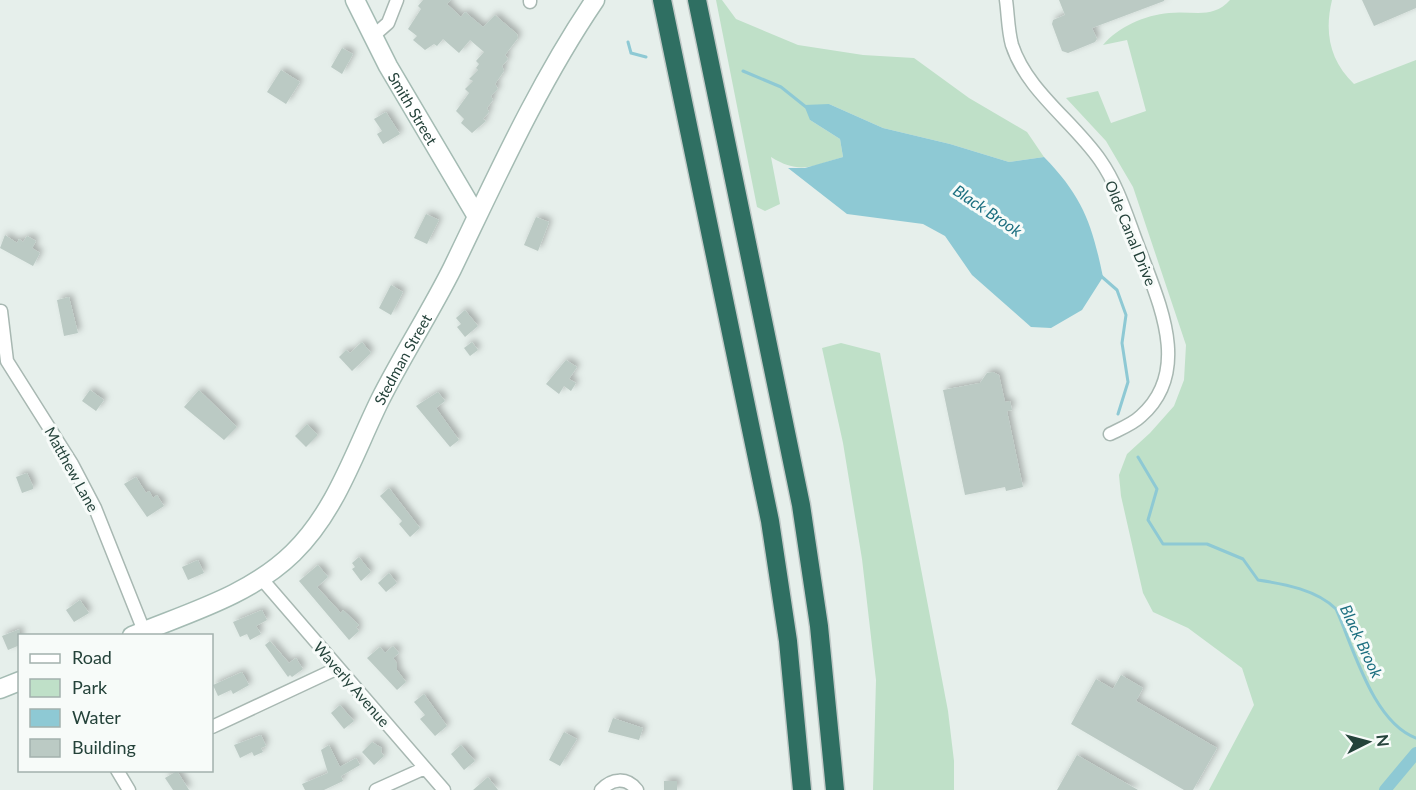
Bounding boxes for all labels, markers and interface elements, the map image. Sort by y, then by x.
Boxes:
street label: Smith Street [385,69,442,148]
street label: Olde Canal Drive [1102,178,1160,288]
water label: Black Brook [950,180,1026,240]
street label: Stedman Street [370,310,435,408]
street label: Matthew Lane [41,423,103,515]
water label: Black Brook [1337,601,1387,681]
legend [18,634,213,772]
street label: Waverly Avenue [310,638,394,730]
text: Road [72,646,112,668]
text: Park [72,676,108,698]
text: Water [72,706,121,728]
north arrow [1338,712,1398,772]
text: N [1373,733,1394,748]
text: Building [72,736,136,758]

